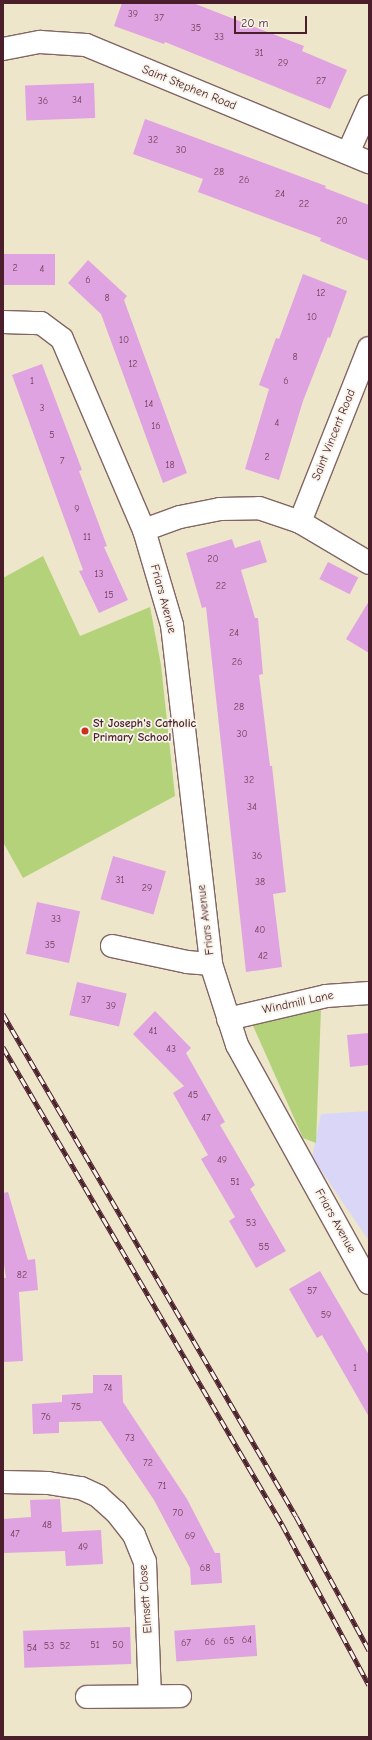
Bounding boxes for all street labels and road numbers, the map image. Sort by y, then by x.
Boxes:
street label: Saint Stephen Road [140,62,238,114]
street label: Saint Vincent Road [309,387,359,483]
street label: Friars Avenue [147,563,179,635]
street label: Friars Avenue [195,884,217,956]
street label: Windmill Lane [261,988,335,1018]
street label: Friars Avenue [312,1187,358,1255]
street label: Elmsett Close [136,1564,156,1634]

